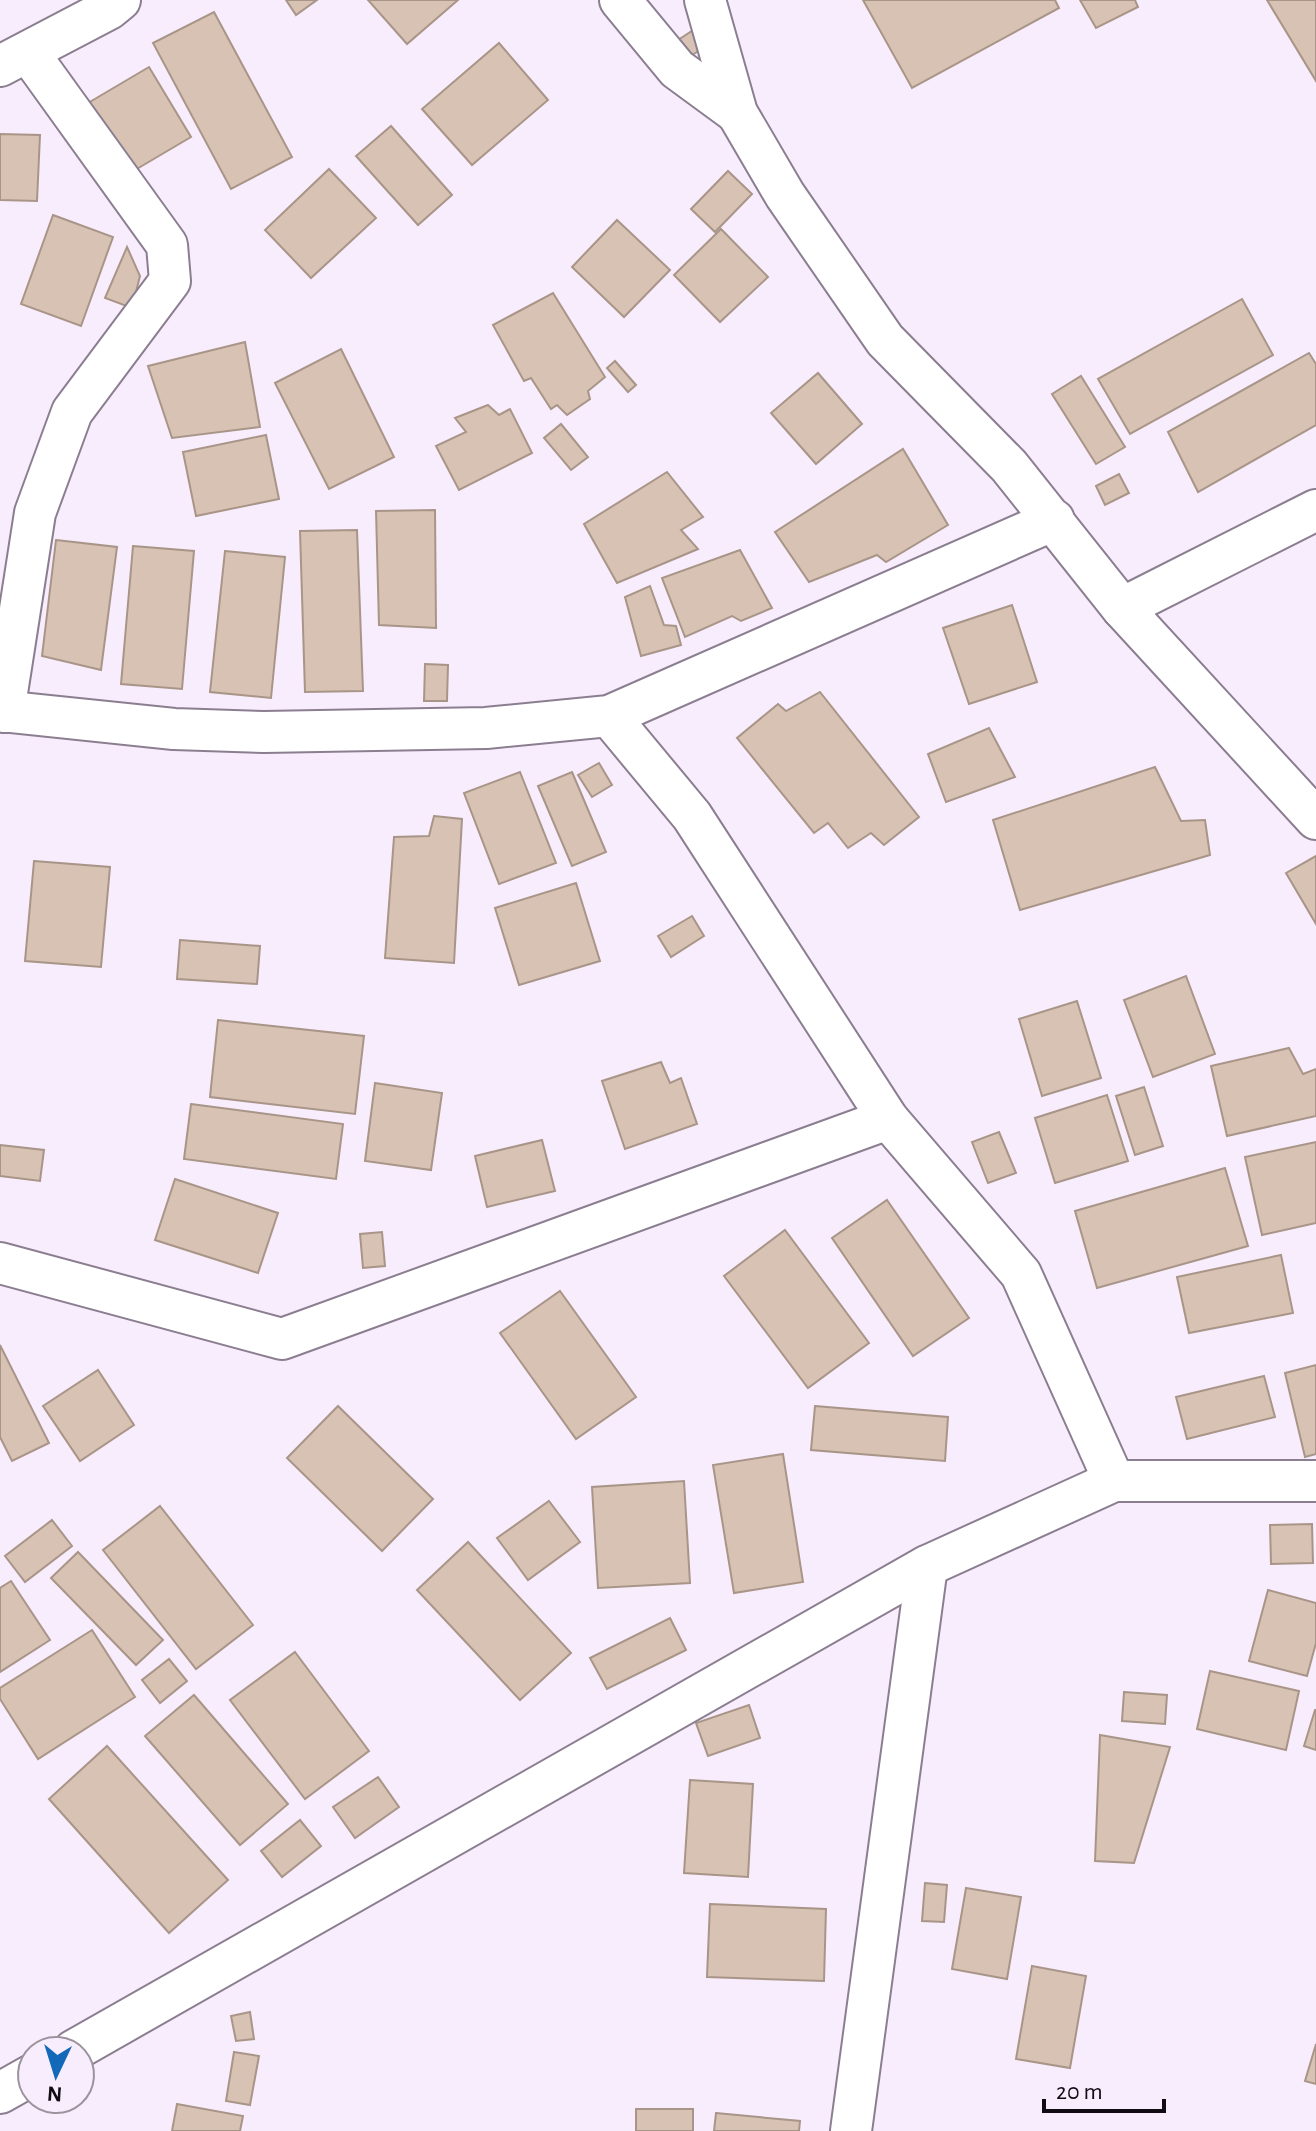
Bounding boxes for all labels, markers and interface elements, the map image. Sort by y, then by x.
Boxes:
north arrow [16,2035,96,2115]
scale bar [1044,2063,1164,2113]
text: 20 m [1056,2080,1103,2104]
text: N [46,2082,63,2105]

